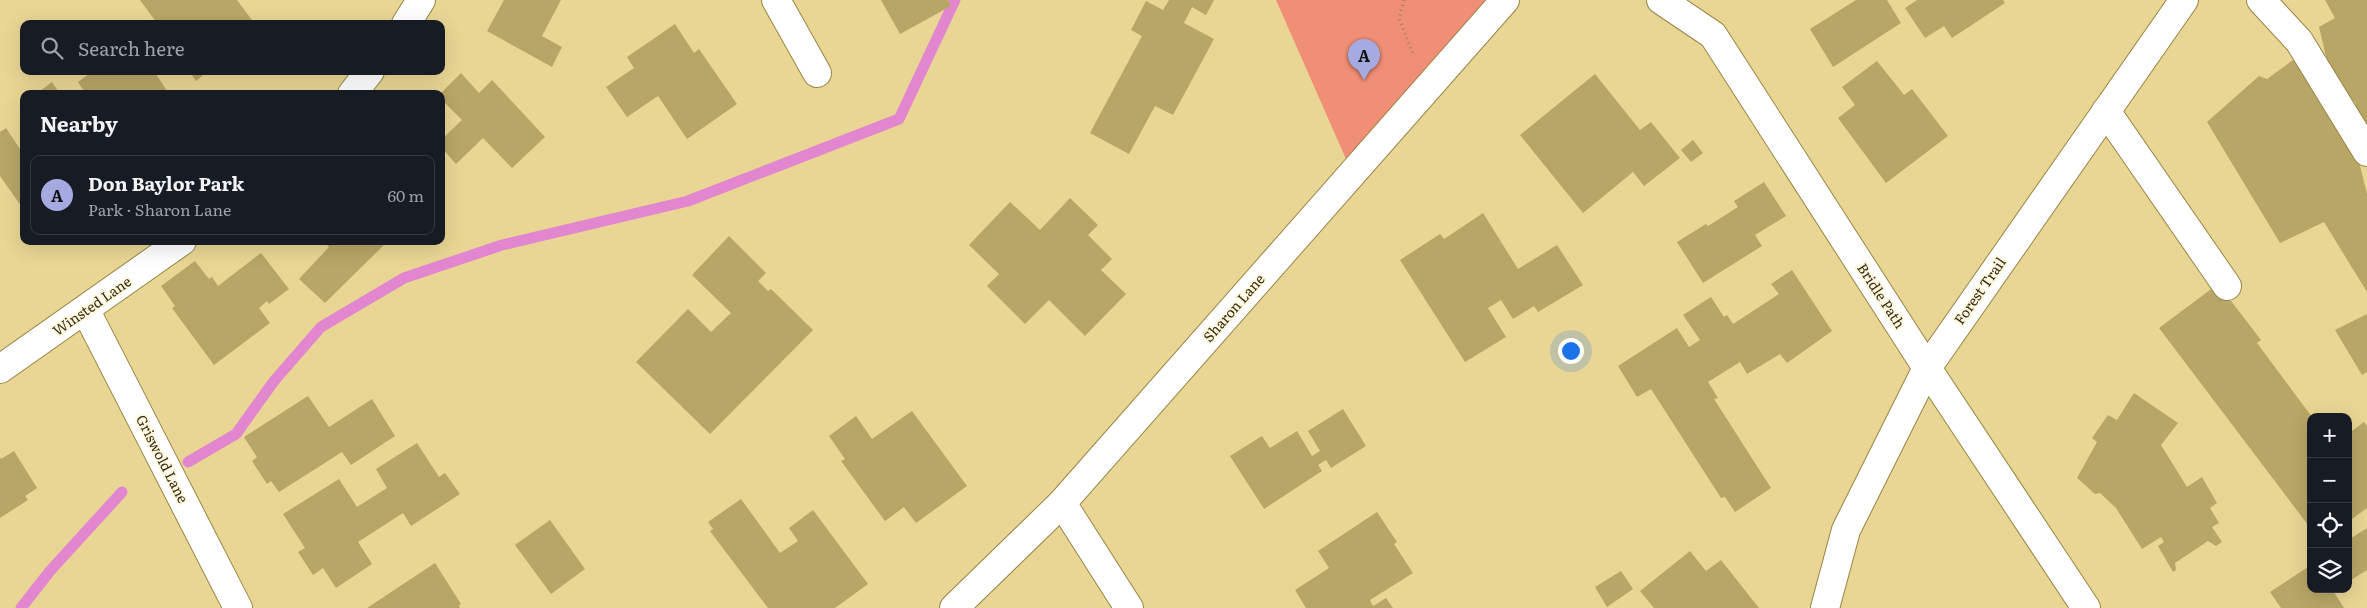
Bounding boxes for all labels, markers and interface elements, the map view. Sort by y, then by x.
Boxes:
search box [20,20,445,75]
icon: search [38,34,66,62]
text: Search here [78,34,185,62]
pin: A [1348,39,1380,80]
text: Nearby [40,107,118,138]
text: Don Baylor Park [88,169,244,197]
text: A [51,183,63,207]
text: 60 m [387,183,424,207]
text: Park · Sharon Lane [88,197,231,221]
street label: Forest Trail [1949,253,2010,328]
street label: Bridle Path [1853,259,1910,332]
street label: Sharon Lane [1198,269,1268,346]
street label: Winsted Lane [48,271,135,340]
your location [1558,338,1584,364]
street label: Griswold Lane [132,411,194,506]
map controls [2307,413,2352,593]
button: + [2307,413,2352,458]
button: − [2307,458,2352,503]
button: locate [2307,503,2352,548]
button: layers [2307,548,2352,593]

